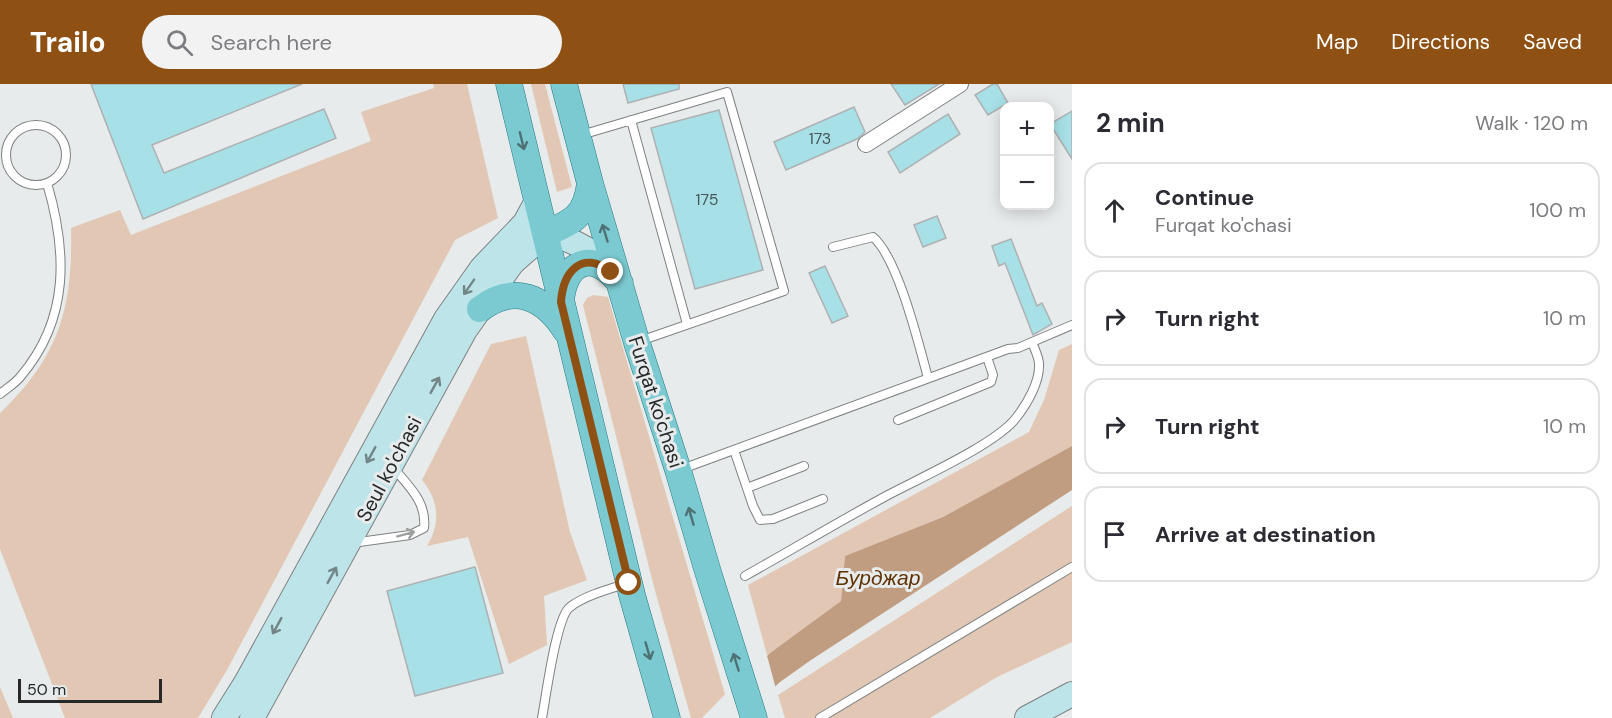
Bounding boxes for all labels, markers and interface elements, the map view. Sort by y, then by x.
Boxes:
search box [142,15,562,69]
text: Trailo [30,24,106,61]
icon: search [163,26,196,59]
text: Search here [211,28,332,57]
text: Map [1316,28,1358,56]
text: Directions [1391,28,1490,56]
text: Saved [1523,28,1582,56]
map controls [1000,102,1054,210]
button: + [1000,102,1054,156]
text: 2 min [1096,106,1165,140]
text: Walk · 120 m [1475,110,1588,136]
house number: 173 [809,128,831,149]
one-way arrow [517,131,529,150]
button: − [1000,156,1054,210]
text: Continue [1155,183,1254,212]
house number: 175 [696,189,718,210]
icon: ahead [1098,194,1131,227]
text: 100 m [1529,197,1586,223]
text: Furqat ko'chasi [1155,212,1292,238]
one-way arrow [599,224,610,243]
route end [597,258,623,284]
one-way arrow [463,278,475,294]
icon: right [1098,302,1131,335]
text: Turn right [1155,304,1260,333]
text: 10 m [1543,305,1586,331]
street label: Furqat ko'chasi [622,333,690,471]
one-way arrow [430,377,441,395]
icon: right [1098,410,1131,443]
street label: Seul ko'chasi [350,412,428,526]
text: Turn right [1155,412,1260,441]
text: 10 m [1543,413,1586,439]
one-way arrow [365,446,376,464]
one-way arrow [685,507,697,526]
icon: arrive [1098,518,1131,551]
text: Arrive at destination [1155,520,1376,549]
one-way arrow [396,528,415,540]
water label: Бурджар [836,564,920,592]
one-way arrow [326,567,338,584]
route start [615,569,641,595]
one-way arrow [271,617,283,634]
one-way arrow [643,641,654,660]
one-way arrow [730,653,741,672]
scale bar [18,676,162,704]
text: 50 m [27,679,66,700]

